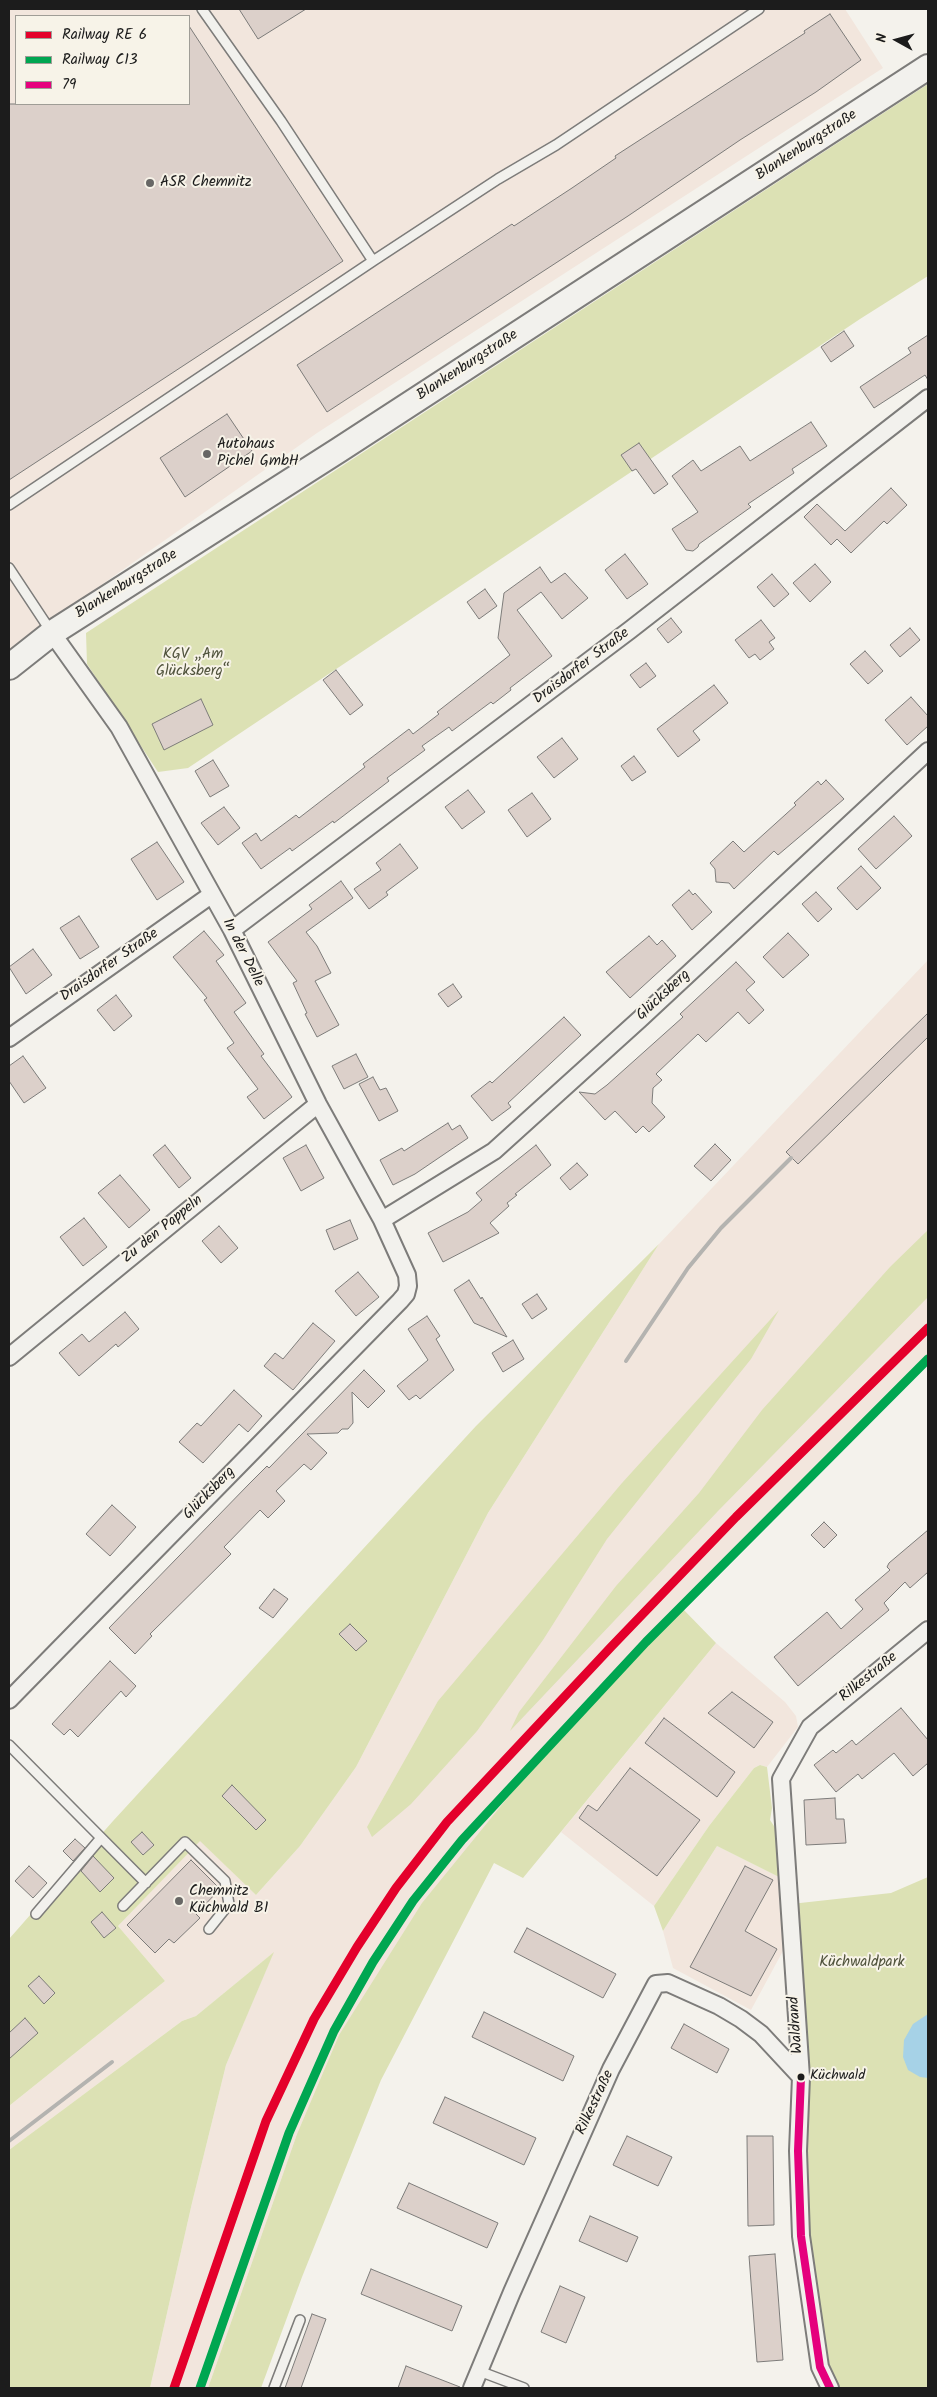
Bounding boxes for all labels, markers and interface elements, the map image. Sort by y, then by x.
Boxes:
legend [15,15,190,105]
north arrow [872,15,922,65]
text: Railway RE 6 [62,23,147,47]
text: N [871,32,894,44]
text: Railway C13 [62,48,137,72]
text: 79 [62,73,76,97]
street label: Blankenburgstraße [753,107,861,185]
place label: ASR Chemnitz [160,174,252,192]
marker: ASR Chemnitz [144,177,156,189]
street label: Blankenburgstraße [414,327,522,405]
place label: Autohaus Pichel GmbH [217,436,299,471]
marker: Autohaus Pichel GmbH [201,448,213,460]
street label: Blankenburgstraße [73,546,181,624]
street label: Draisdorfer Straße [530,625,634,709]
park label: KGV „Am Glücksberg“ [156,646,230,681]
street label: In der Delle [217,916,267,990]
street label: Draisdorfer Straße [58,925,162,1007]
street label: Glücksberg [633,967,695,1025]
street label: Zu den Pappeln [119,1192,207,1268]
street label: Glücksberg [180,1464,240,1524]
street label: Rilkestraße [836,1649,902,1707]
place label: Chemnitz Küchwald B1 [189,1883,268,1918]
marker: Chemnitz Küchwald B1 [173,1895,185,1907]
park label: Küchwaldpark [819,1954,905,1972]
street label: Waldrand [786,1996,808,2054]
street label: Rilkestraße [573,2068,619,2138]
place label: Küchwald [810,2069,865,2085]
marker: Küchwald [796,2072,806,2082]

